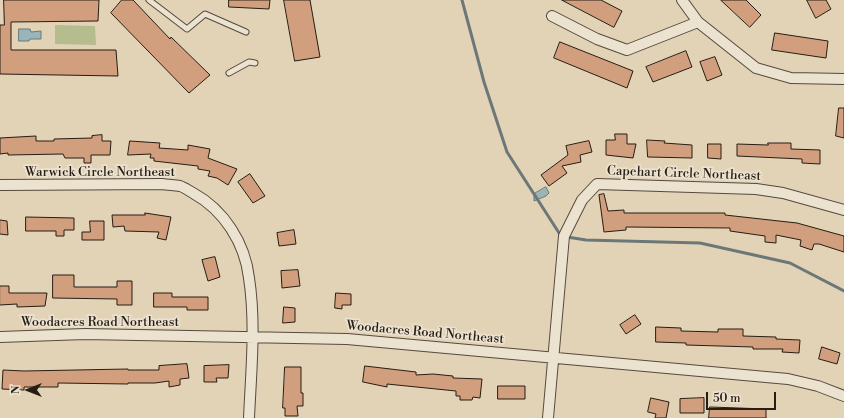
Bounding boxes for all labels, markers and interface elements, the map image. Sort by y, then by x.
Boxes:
street label: Capehart Circle Northeast [607,164,761,184]
street label: Warwick Circle Northeast [25,165,175,181]
street label: Woodacres Road Northeast [21,315,179,331]
street label: Woodacres Road Northeast [346,318,504,348]
north arrow [8,370,48,410]
scale bar [708,384,778,410]
text: N [9,386,23,394]
text: 50 m [713,391,741,406]

